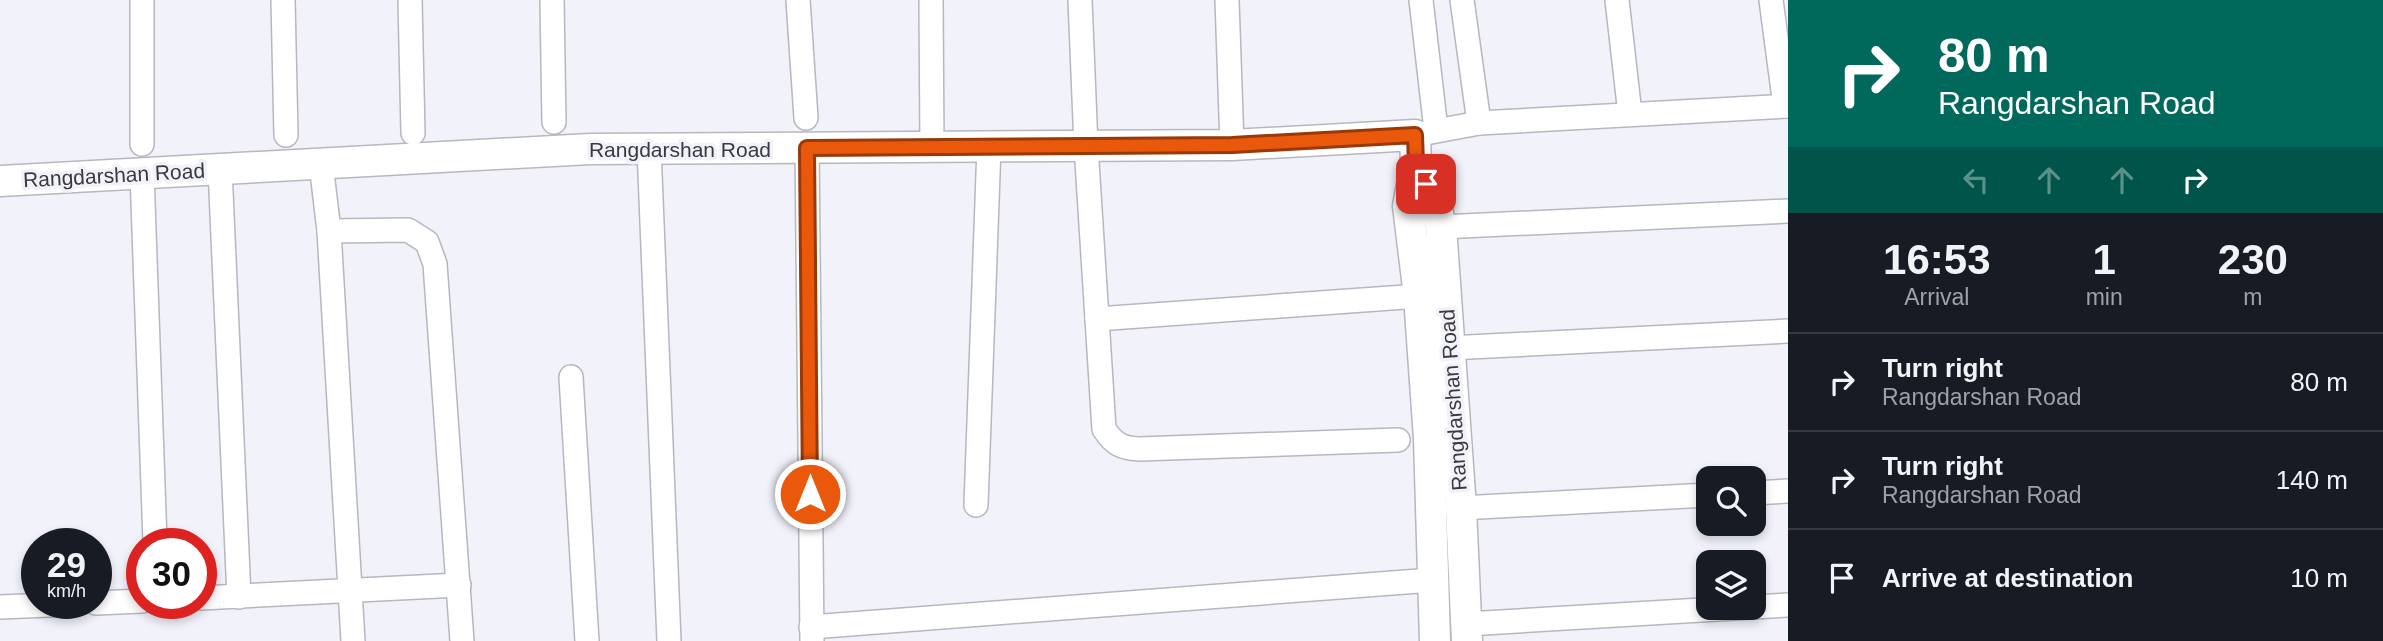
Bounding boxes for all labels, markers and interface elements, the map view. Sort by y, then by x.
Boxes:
icon: right [1823,28,1914,119]
text: 80 m [1938,28,2050,82]
text: Rangdarshan Road [1938,85,2216,121]
street label: Rangdarshan Road [589,138,771,161]
pin [1396,154,1456,214]
street label: Rangdarshan Road [22,159,206,191]
icon: left [1957,161,1995,199]
icon: ahead [2030,161,2068,199]
icon: ahead [2103,161,2141,199]
icon: right [2176,161,2214,199]
icon: arrive [1407,165,1445,203]
text: 16:53 [1883,236,1991,283]
text: 1 [2092,236,2116,283]
text: 230 [2218,236,2288,283]
text: Arrival [1904,284,1969,310]
text: min [2086,284,2123,310]
text: m [2243,284,2262,310]
street label: Rangdarshan Road [1435,308,1471,492]
text: Turn right [1882,353,2003,383]
icon: right [1823,363,1861,401]
text: 80 m [2290,367,2348,397]
text: Rangdarshan Road [1882,384,2081,410]
text: Turn right [1882,451,2003,481]
position arrow [773,457,847,531]
icon: right [1823,461,1861,499]
text: 140 m [2276,465,2348,495]
map controls [1696,466,1766,620]
button: search [1696,466,1766,536]
text: Rangdarshan Road [1882,482,2081,508]
speed limit sign: 30 [126,528,217,619]
text: 29 [47,545,86,584]
button: layers [1696,550,1766,620]
icon: arrive [1823,559,1861,597]
text: Arrive at destination [1882,563,2133,593]
text: 10 m [2290,563,2348,593]
text: km/h [47,581,86,601]

